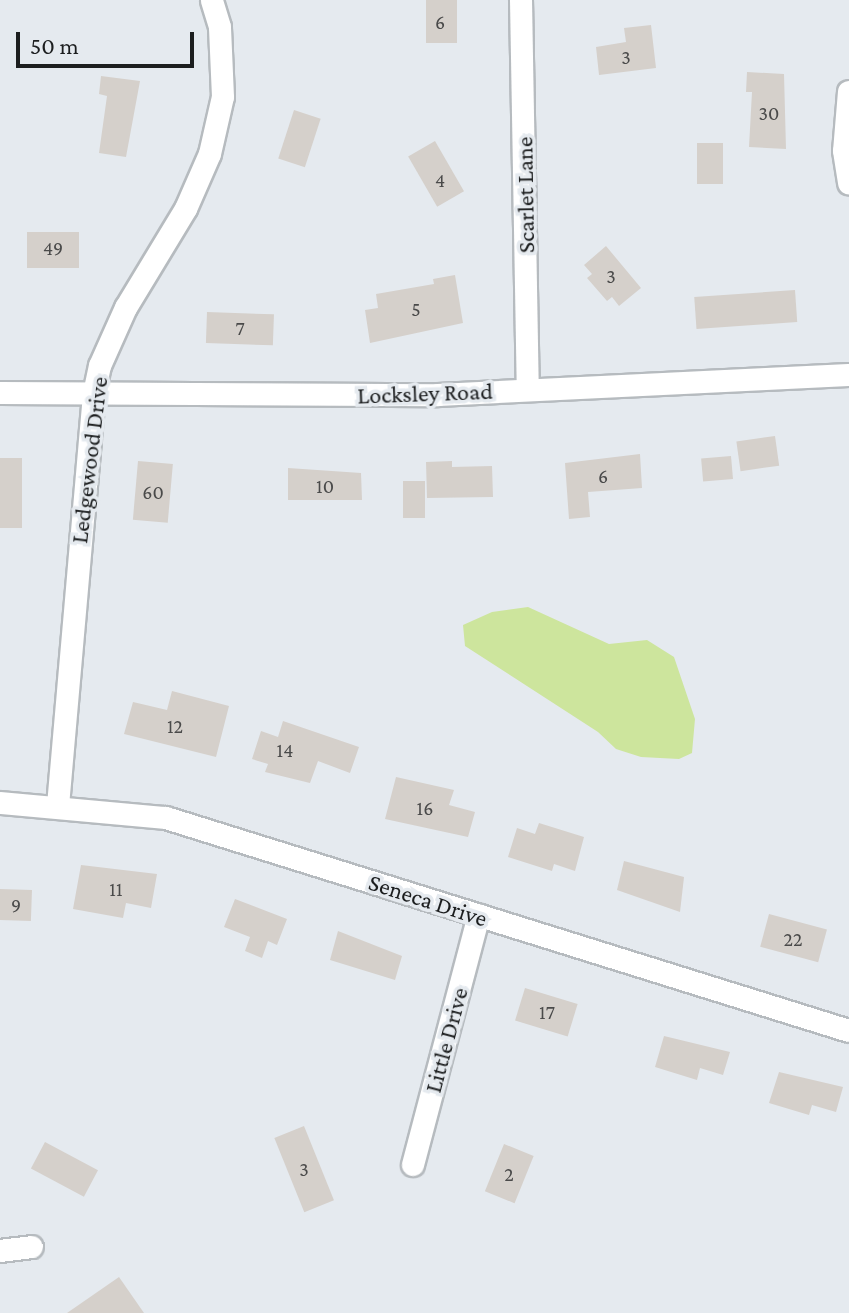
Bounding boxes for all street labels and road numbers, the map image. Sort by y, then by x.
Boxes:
street label: Scarlet Lane [510,137,540,253]
street label: Ledgewood Drive [64,375,114,545]
street label: Locksley Road [357,376,493,410]
street label: Seneca Drive [365,867,491,933]
street label: Little Drive [418,984,474,1096]

